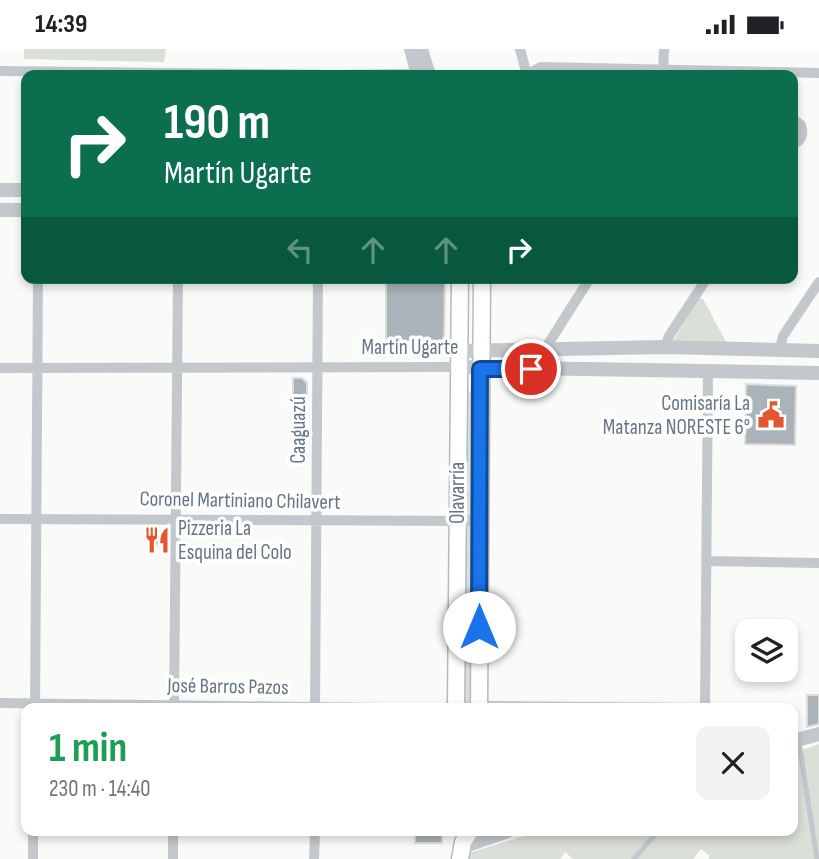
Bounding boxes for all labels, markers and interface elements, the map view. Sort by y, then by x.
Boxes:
text: 14:39 [35,9,87,40]
text: 190 m [164,94,270,153]
icon: right [49,98,140,189]
text: Martín Ugarte [164,154,312,193]
icon: left [281,231,319,269]
icon: ahead [354,231,392,269]
icon: ahead [427,231,465,269]
icon: right [500,231,538,269]
street label: Martín Ugarte [361,335,459,360]
pin [501,339,561,399]
icon: arrive [512,350,550,388]
place label: Comisaría La Matanza NORESTE 6° [603,391,750,440]
street label: Caaguazú [286,396,311,464]
public building icon: Comisaría La Matanza NORESTE 6° [756,400,786,430]
street label: Olavarría [445,462,470,524]
street label: Coronel Martiniano Chilavert [139,486,341,515]
place label: Pizzeria La Esquina del Colo [178,516,292,565]
restaurant icon: Pizzeria La Esquina del Colo [142,525,172,555]
position arrow [442,590,516,664]
map controls [735,619,798,682]
button: layers [735,619,798,682]
street label: José Barros Pazos [166,673,289,700]
text: 1 min [49,723,127,774]
button: close [696,726,770,800]
text: 230 m · 14:40 [49,775,151,803]

